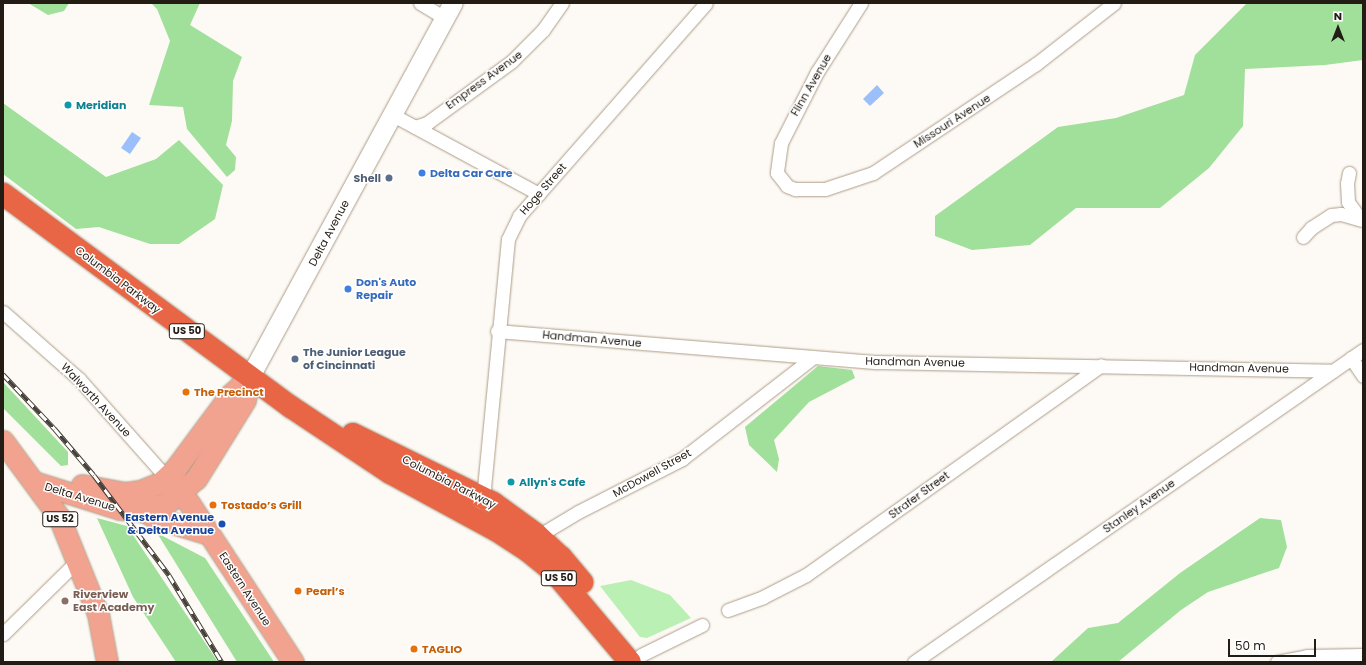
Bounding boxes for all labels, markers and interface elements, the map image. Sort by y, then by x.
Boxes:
north arrow [1318,8,1358,48]
text: N [1334,8,1342,24]
street label: Empress Avenue [443,48,525,112]
street label: Flinn Avenue [788,52,834,118]
street label: Missouri Avenue [911,91,993,151]
place label: Meridian [76,98,126,112]
marker: Meridian [63,100,73,110]
street label: Hoge Street [517,160,569,218]
place label: Delta Car Care [430,166,513,180]
marker: Delta Car Care [417,168,427,178]
place label: Shell [354,171,381,185]
marker: Shell [384,173,394,183]
street label: Delta Avenue [306,198,352,268]
street label: Columbia Parkway [73,244,163,316]
place label: Don's Auto Repair [356,276,416,302]
marker: Don's Auto Repair [343,284,353,294]
road number: US 50 [168,323,206,339]
street label: Handman Avenue [542,328,642,350]
place label: The Junior League of Cincinnati [303,346,406,372]
marker: The Junior League of Cincinnati [290,354,300,364]
street label: Handman Avenue [865,355,965,369]
street label: Walworth Avenue [58,360,134,440]
street label: Handman Avenue [1189,361,1289,375]
place label: The Precinct [194,385,264,399]
marker: The Precinct [181,387,191,397]
street label: McDowell Street [611,446,693,500]
street label: Columbia Parkway [400,453,498,511]
street label: Strafer Street [886,469,952,521]
place label: Allyn's Cafe [519,475,585,489]
street label: Stanley Avenue [1100,476,1178,536]
marker: Allyn's Cafe [506,477,516,487]
street label: Delta Avenue [43,480,117,514]
place label: Tostado’s Grill [221,498,302,512]
marker: Tostado’s Grill [208,500,218,510]
road number: US 52 [42,511,78,527]
place label: Eastern Avenue & Delta Avenue [125,511,214,537]
marker: Eastern Avenue & Delta Avenue [217,519,227,529]
street label: Eastern Avenue [216,550,274,628]
road number: US 50 [540,570,578,586]
place label: Pearl’s [306,584,345,598]
marker: Pearl’s [293,586,303,596]
place label: Riverview East Academy [73,588,154,614]
marker: Riverview East Academy [60,596,70,606]
scale bar [1230,631,1318,657]
text: 50 m [1235,637,1266,654]
place label: TAGLIO [422,642,462,656]
marker: TAGLIO [409,644,419,654]

